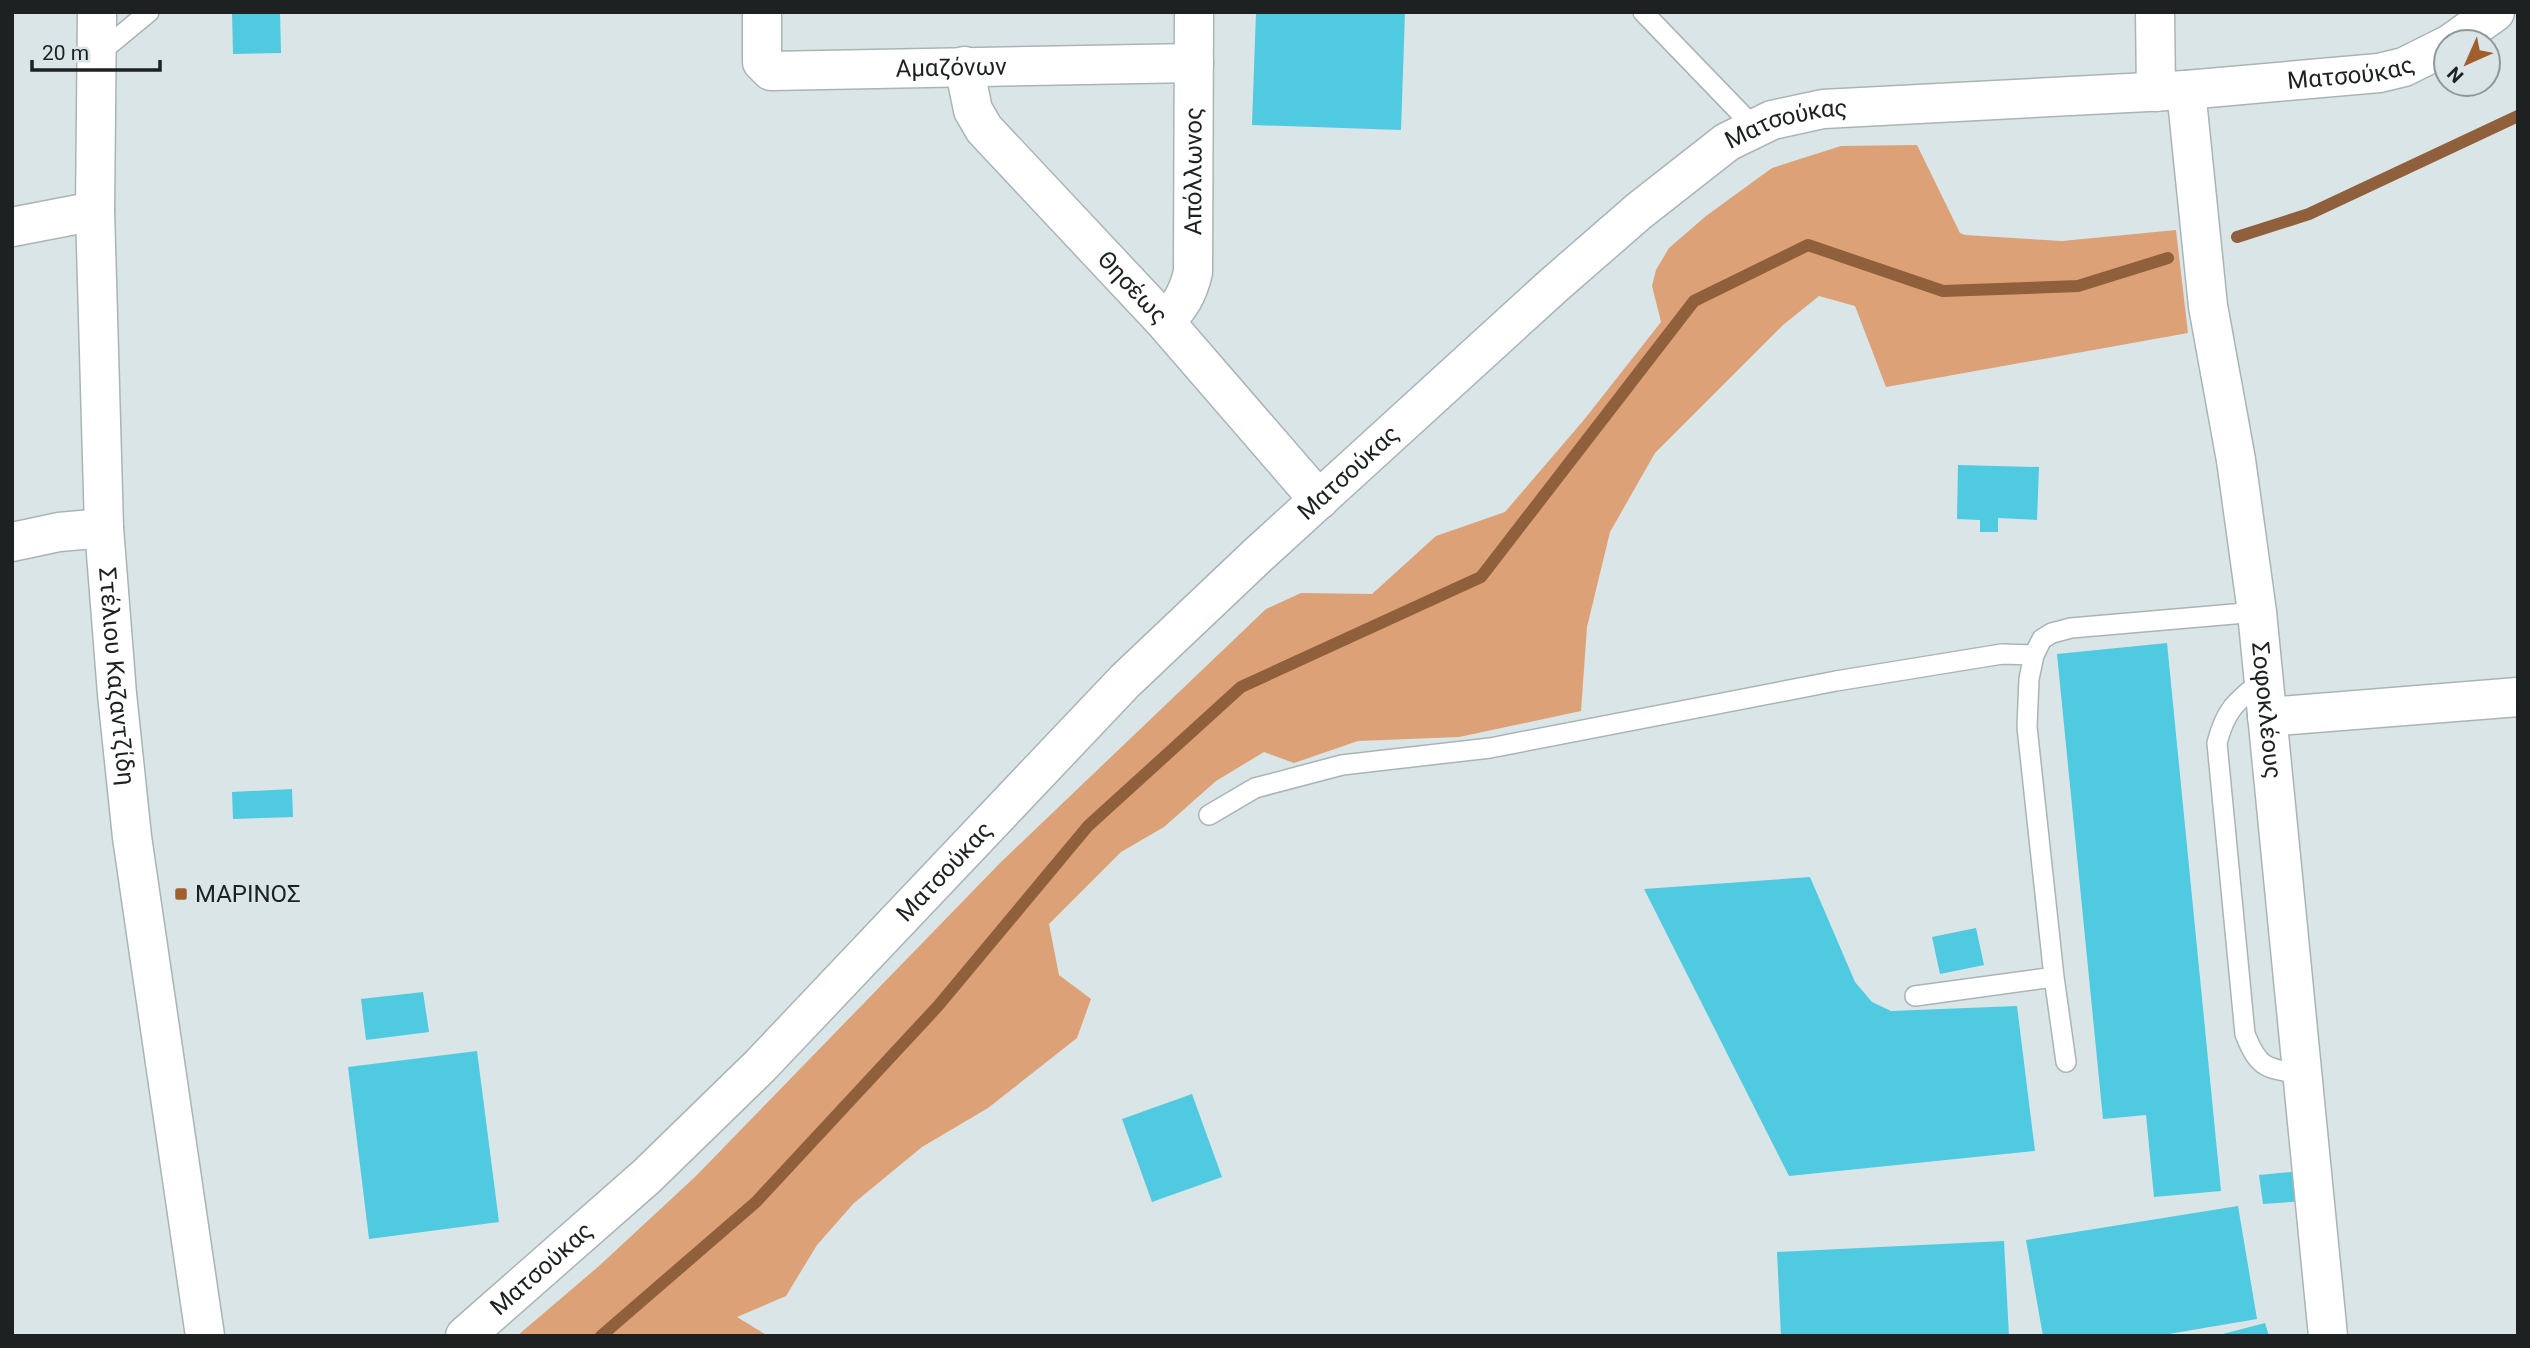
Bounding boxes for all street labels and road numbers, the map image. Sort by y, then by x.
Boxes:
street label: Ματσούκας [2286,50,2419,95]
street label: Αμαζόνων [895,53,1007,83]
street label: Ματσούκας [1720,94,1848,155]
street label: Απόλλωνος [1179,107,1208,235]
street label: Θησέως [1092,245,1173,329]
street label: Ματσούκας [1292,419,1405,526]
street label: Στέλιου Καζαντζίδη [93,566,140,787]
street label: Σοφοκλέους [2246,641,2287,780]
street label: Ματσούκας [891,816,998,927]
street label: Ματσούκας [485,1216,599,1321]

